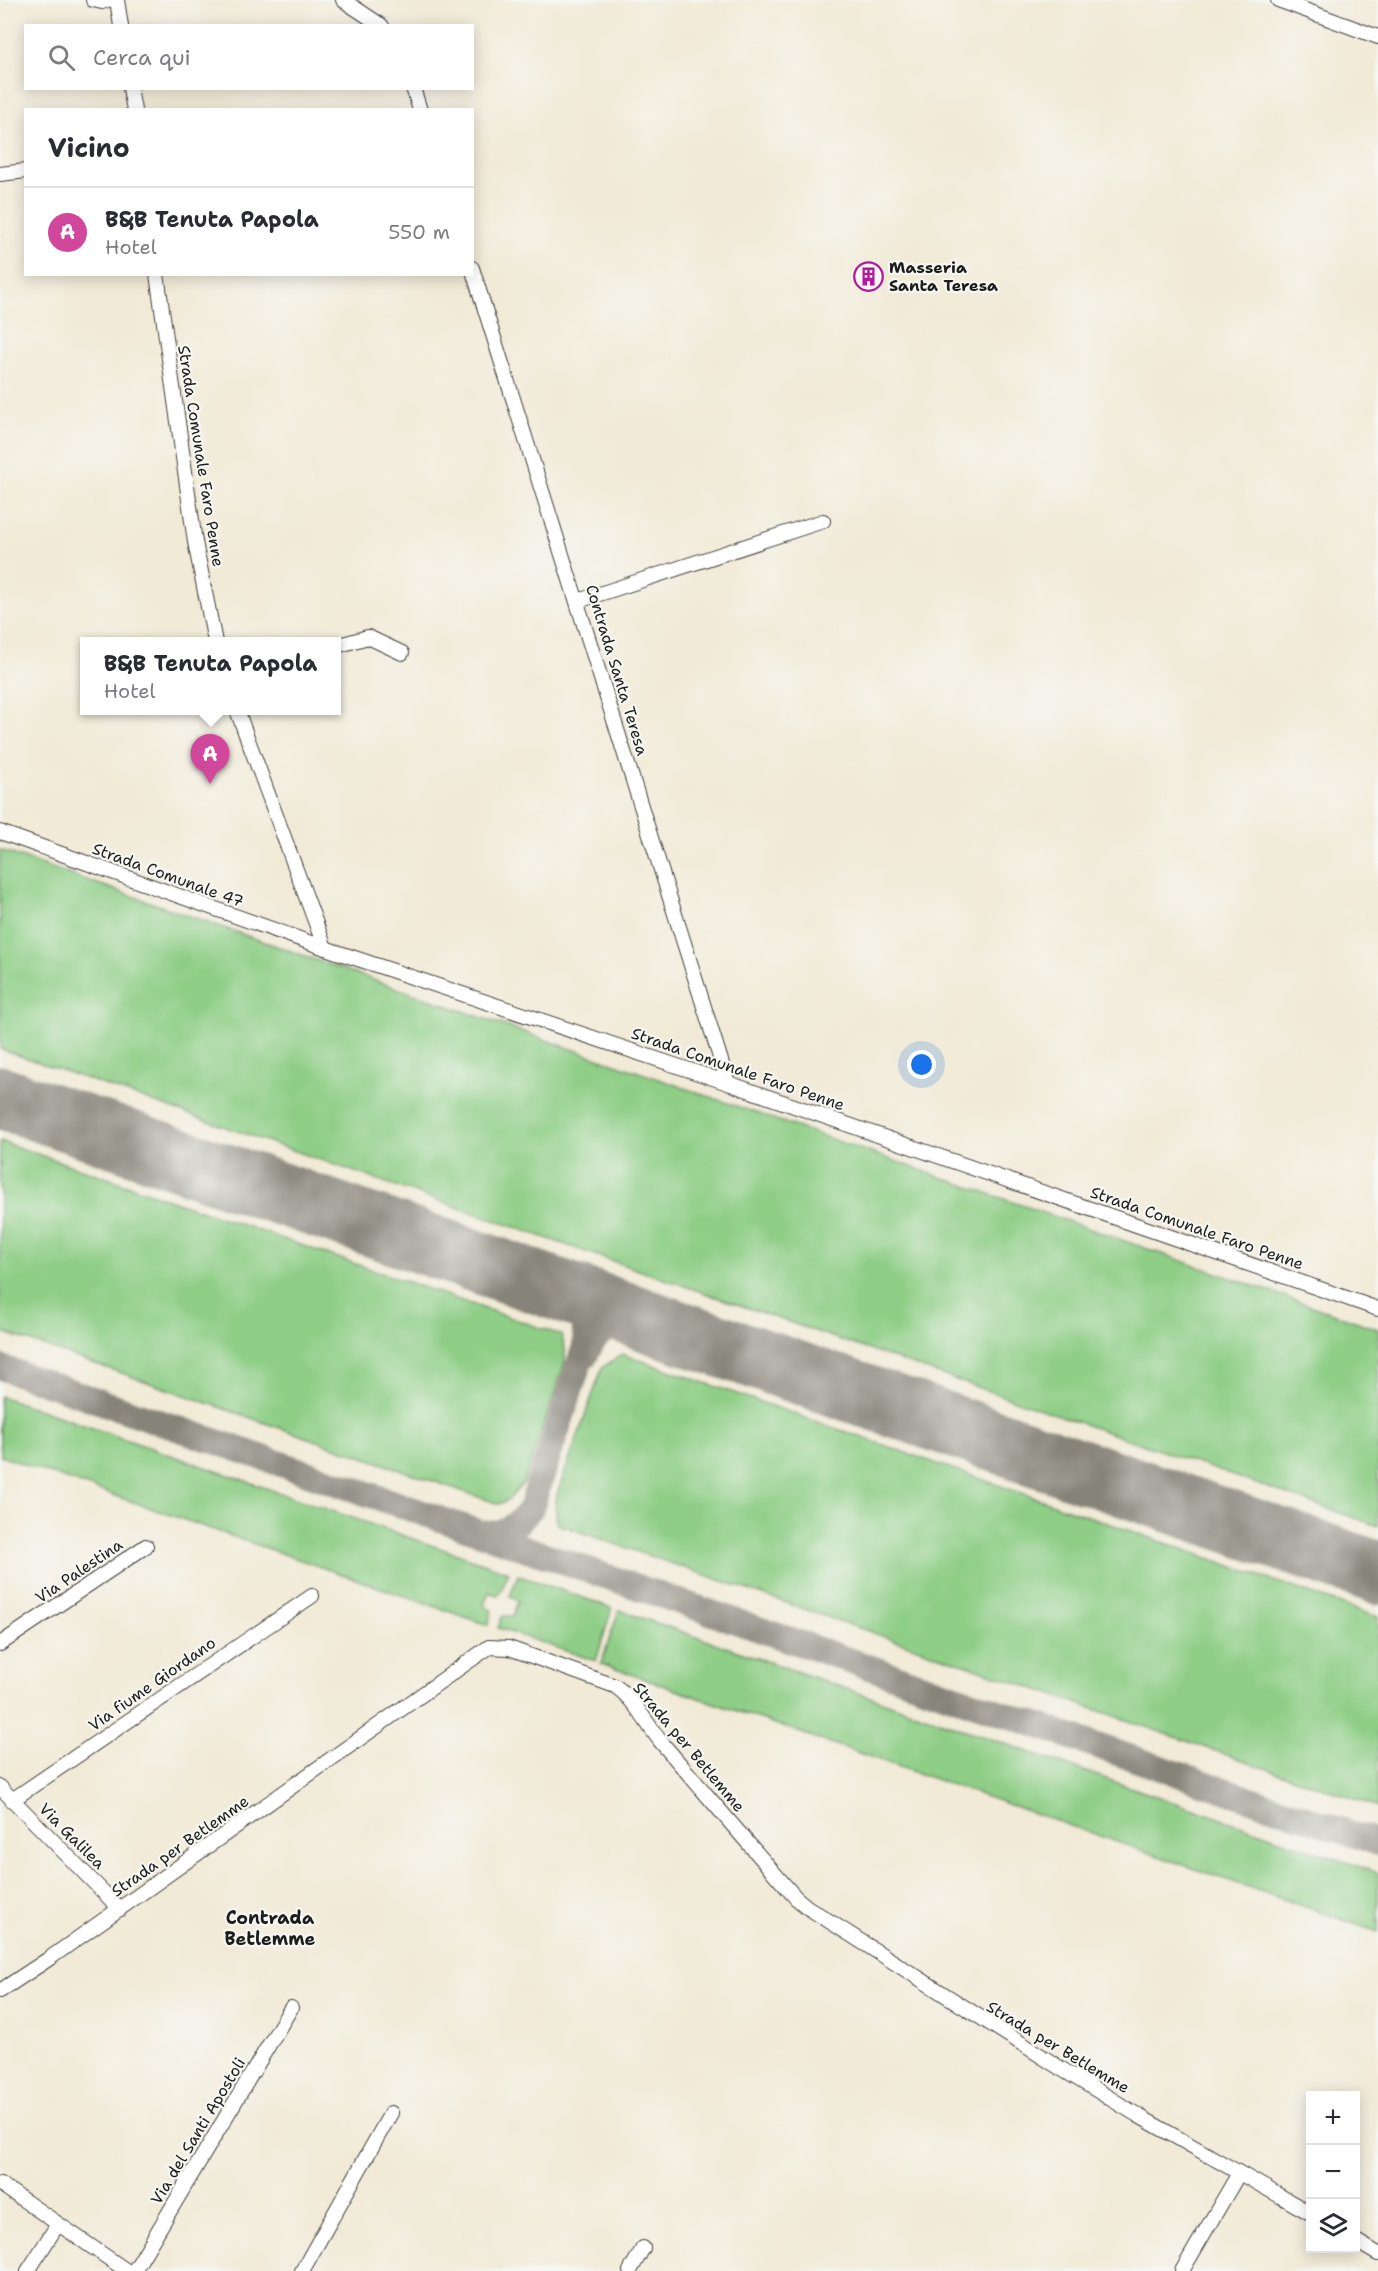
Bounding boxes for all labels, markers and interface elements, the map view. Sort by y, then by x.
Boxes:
search box [24,24,474,90]
icon: search [45,41,78,74]
text: Cerca qui [93,43,191,72]
text: Vicino [48,130,130,165]
text: B&B Tenuta Papola [105,205,319,234]
text: A [60,219,75,245]
text: 550 m [388,219,450,245]
text: Hotel [105,234,157,260]
place label: Masseria Santa Teresa [889,257,998,296]
building icon: Masseria Santa Teresa [852,260,884,292]
street label: Strada Comunale Faro Penne [173,344,229,568]
street label: Contrada Santa Teresa [581,582,653,758]
popup [80,637,341,715]
text: B&B Tenuta Papola [104,649,317,678]
text: Hotel [104,678,155,704]
pin: A [190,734,230,784]
street label: Strada Comunale 47 [89,838,247,912]
street label: Strada Comunale Faro Penne [629,1023,847,1115]
your location [907,1050,936,1079]
street label: Strada Comunale Faro Penne [1088,1182,1306,1274]
street label: Via Palestina [31,1534,127,1608]
street label: Via fiume Giordano [84,1632,220,1736]
street label: Strada per Betlemme [628,1678,750,1816]
street label: Strada per Betlemme [107,1791,253,1901]
street label: Via Galilea [34,1798,110,1874]
district label: Contrada Betlemme [225,1906,316,1951]
street label: Strada per Betlemme [983,1996,1133,2098]
street label: Via del Santi Apostoli [146,2054,250,2208]
map controls [1306,2091,1360,2253]
button: + [1306,2091,1360,2145]
button: − [1306,2145,1360,2199]
button: layers [1306,2199,1360,2253]

